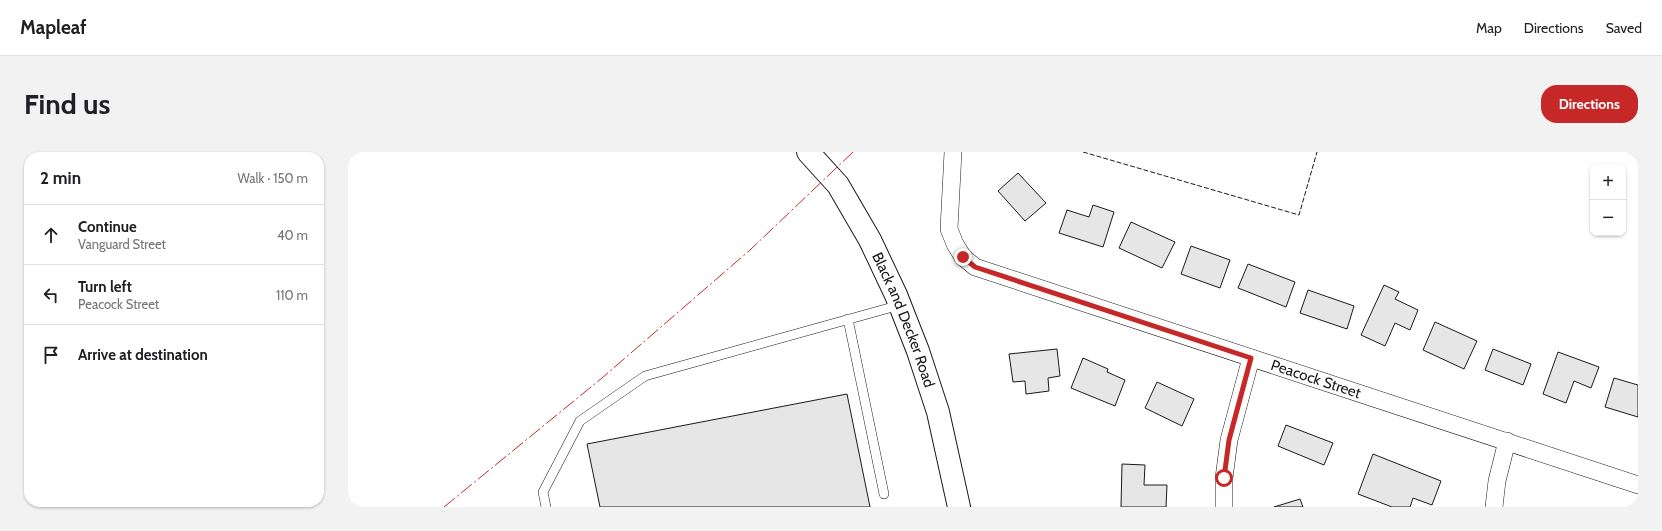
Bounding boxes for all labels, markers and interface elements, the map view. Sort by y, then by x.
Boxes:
text: Mapleaf [20,16,87,39]
text: Map [1476,19,1502,37]
text: Directions [1524,19,1584,37]
text: Saved [1606,19,1642,37]
button: Directions [1541,85,1638,123]
text: Find us [24,87,110,121]
map controls [1590,164,1626,236]
button: + [1590,164,1626,200]
text: 2 min [40,168,81,188]
text: Walk · 150 m [237,170,308,186]
button: − [1590,200,1626,236]
text: Continue [78,218,137,236]
icon: ahead [40,224,62,246]
text: 40 m [277,227,308,243]
text: Vanguard Street [78,236,166,252]
route end [954,248,972,266]
street label: Black and Decker Road [868,250,938,390]
text: Turn left [78,278,132,296]
icon: left [40,284,62,306]
text: 110 m [276,287,308,303]
text: Peacock Street [78,296,159,312]
icon: arrive [40,344,62,366]
text: Arrive at destination [78,346,208,364]
street label: Peacock Street [1269,356,1363,402]
route start [1215,469,1233,487]

